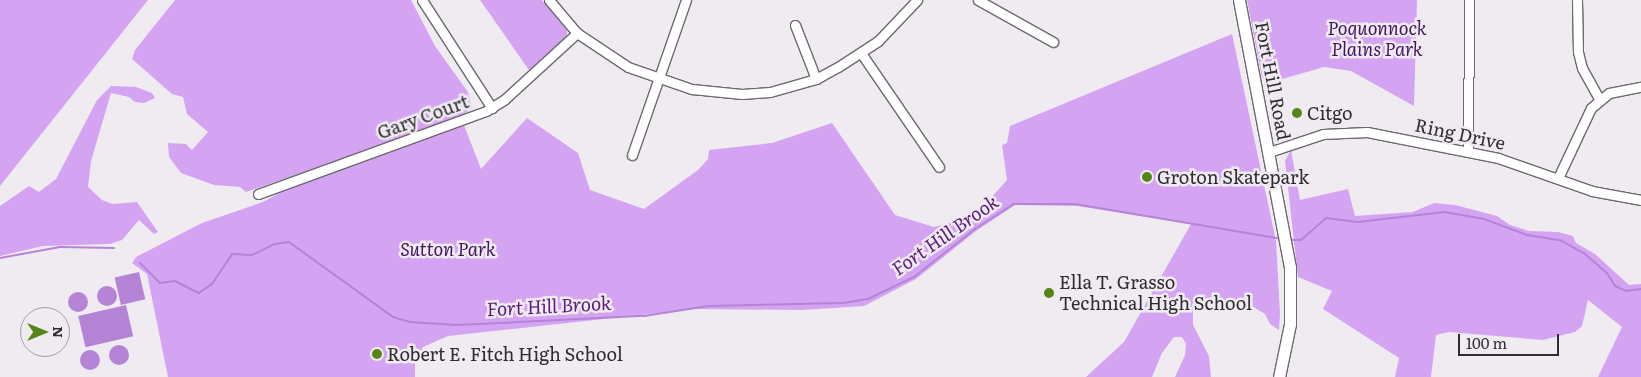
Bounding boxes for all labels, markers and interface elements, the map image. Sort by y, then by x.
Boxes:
park label: Poquonnock Plains Park [1327,18,1427,60]
street label: Fort Hill Road [1251,20,1295,142]
street label: Gary Court [374,90,472,144]
place label: Citgo [1307,102,1353,124]
marker: Citgo [1291,107,1303,119]
street label: Ring Drive [1413,114,1507,154]
place label: Groton Skatepark [1157,166,1309,188]
marker: Groton Skatepark [1141,171,1153,183]
water label: Fort Hill Brook [887,190,1003,280]
park label: Sutton Park [400,238,496,260]
place label: Ella T. Grasso Technical High School [1059,272,1252,314]
marker: Ella T. Grasso Technical High School [1043,287,1055,299]
water label: Fort Hill Brook [486,291,612,321]
north arrow [20,307,70,357]
scale bar [1461,324,1562,356]
text: N [49,326,69,338]
text: 100 m [1466,331,1507,354]
place label: Robert E. Fitch High School [387,343,623,365]
marker: Robert E. Fitch High School [371,348,383,360]

